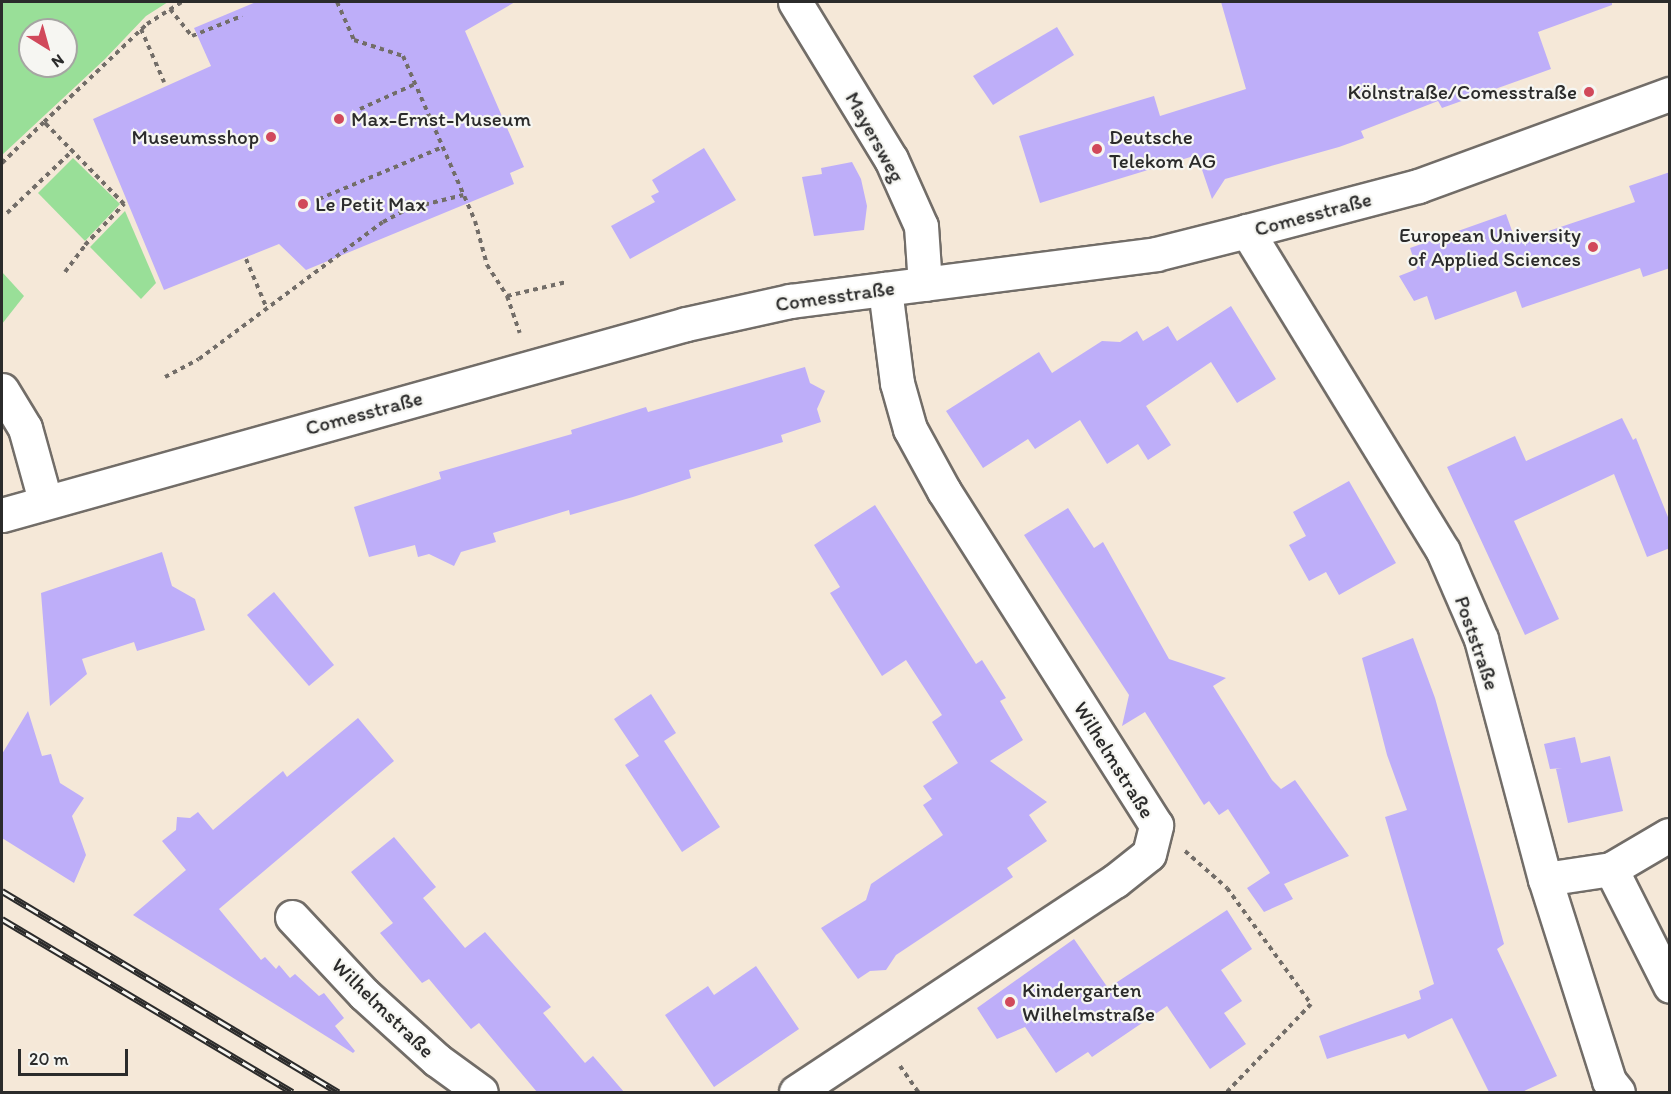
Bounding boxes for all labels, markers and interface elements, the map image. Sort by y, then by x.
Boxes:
north arrow [18,18,78,78]
text: N [48,50,68,72]
place label: Kölnstraße/Comesstraße [1348,79,1577,105]
marker: Kölnstraße/Comesstraße [1582,85,1596,99]
street label: Mayersweg [840,87,910,187]
place label: Max-Ernst-Museum [351,106,531,132]
marker: Max-Ernst-Museum [332,112,346,126]
place label: Museumsshop [132,124,259,150]
place label: Deutsche Telekom AG [1109,124,1216,174]
marker: Museumsshop [264,130,278,144]
marker: Deutsche Telekom AG [1090,142,1104,156]
street label: Comesstraße [1252,186,1374,242]
place label: Le Petit Max [315,191,425,217]
marker: Le Petit Max [296,197,310,211]
place label: European University of Applied Sciences [1399,222,1581,272]
marker: European University of Applied Sciences [1586,240,1600,254]
street label: Comesstraße [774,275,896,317]
street label: Comesstraße [303,385,425,441]
street label: Poststraße [1449,593,1505,693]
street label: Wilhelmstraße [1068,697,1160,823]
street label: Wilhelmstraße [326,953,440,1063]
place label: Kindergarten Wilhelmstraße [1022,977,1155,1027]
marker: Kindergarten Wilhelmstraße [1003,995,1017,1009]
scale bar [21,1037,130,1075]
text: 20 m [29,1048,69,1070]

